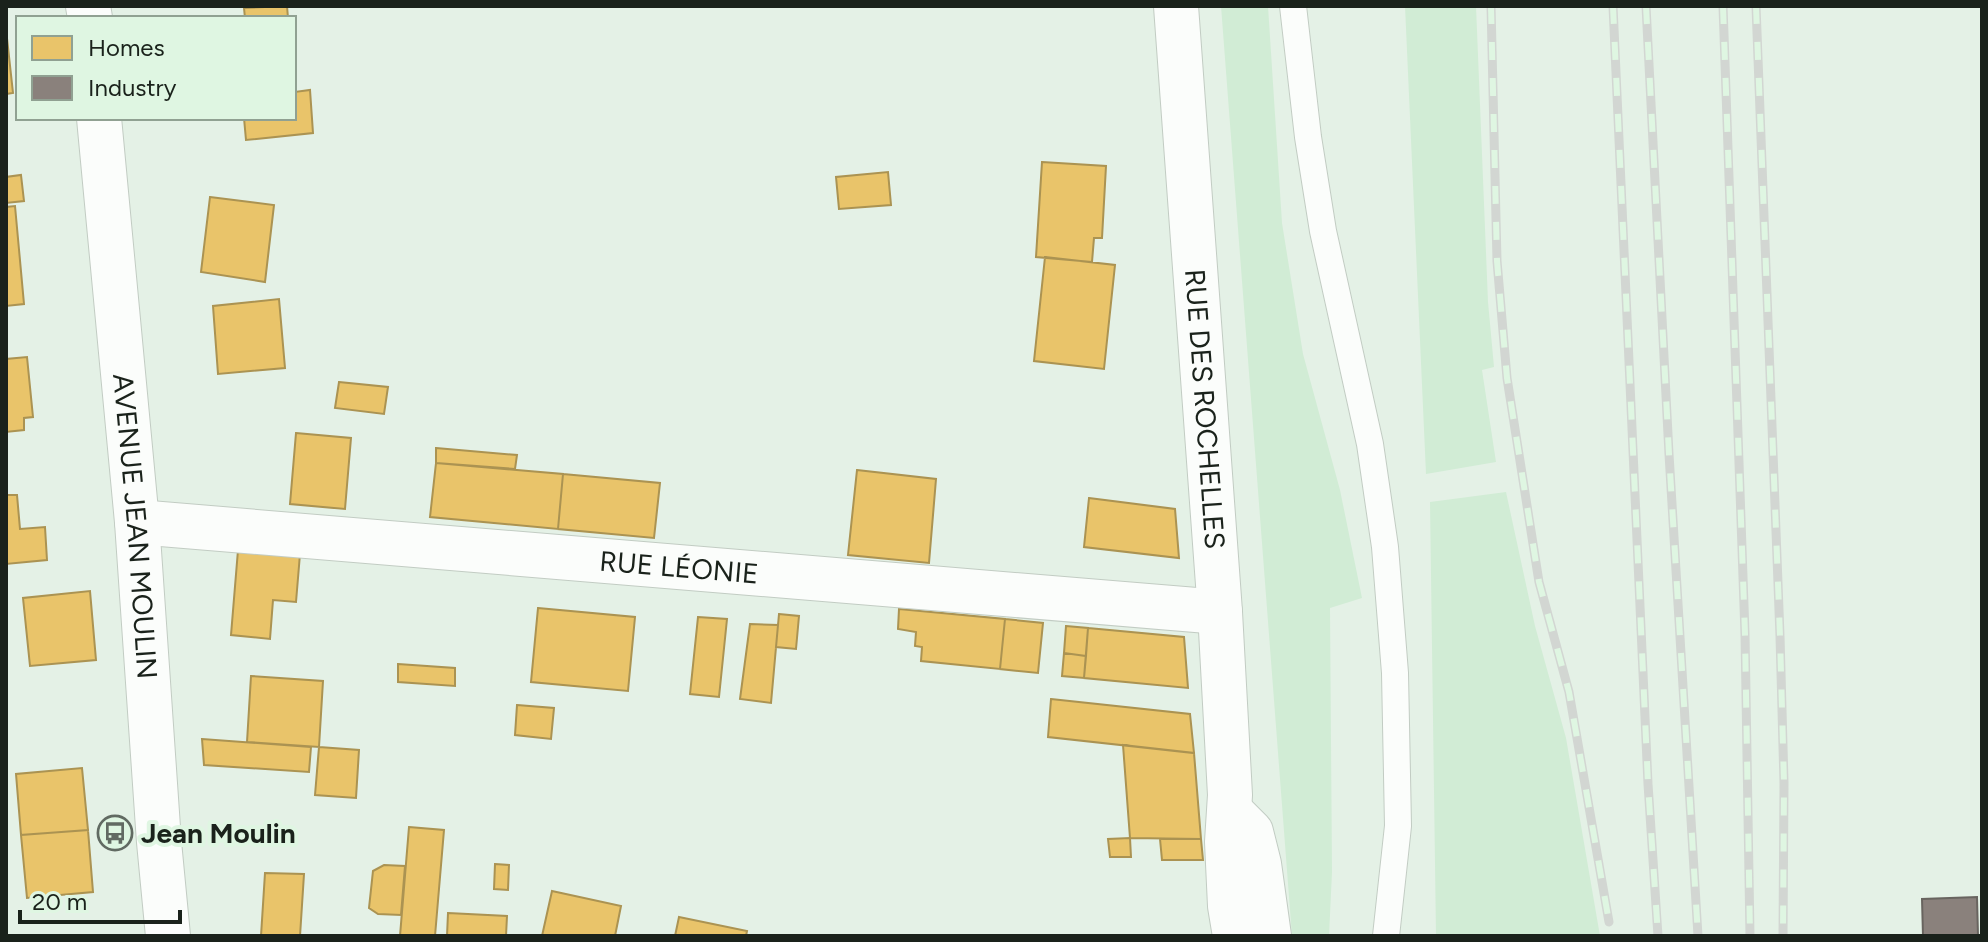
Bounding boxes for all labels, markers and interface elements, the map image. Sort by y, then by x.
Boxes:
legend [16,16,296,120]
text: Homes [88,33,165,62]
text: Industry [88,73,177,102]
street label: RUE DES ROCHELLES [1178,268,1232,550]
street label: AVENUE JEAN MOULIN [106,372,165,680]
street label: RUE LÉONIE [598,544,760,591]
bus stop icon: Jean Moulin [96,814,134,852]
place label: Jean Moulin [141,816,296,850]
scale bar [20,874,180,924]
text: 20 m [32,887,87,916]

